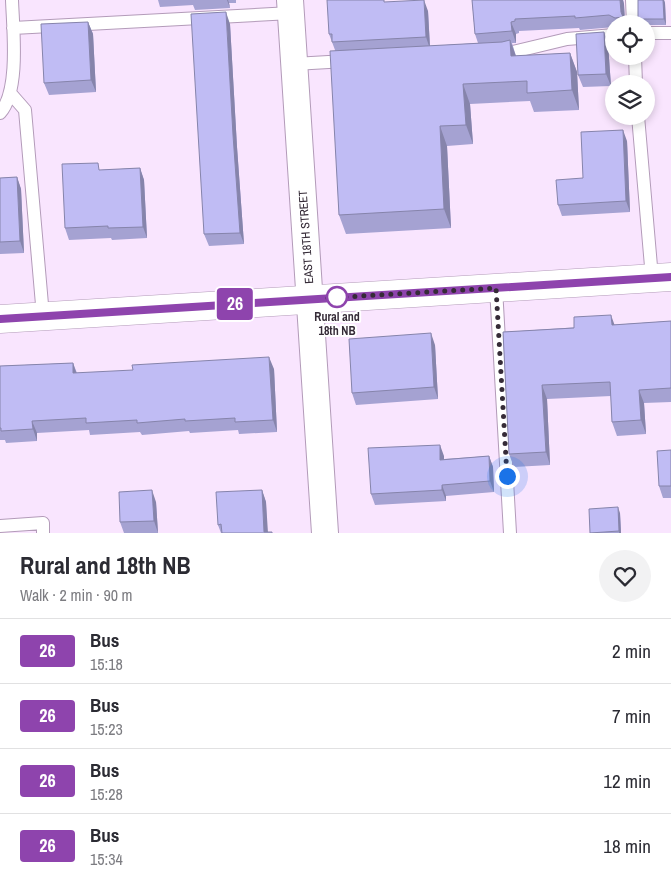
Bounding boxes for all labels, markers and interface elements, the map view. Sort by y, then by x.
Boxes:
map controls [605,15,655,125]
button: locate [605,15,655,65]
button: layers [605,75,655,125]
street label: EAST 18TH STREET [295,190,317,284]
marker: Rural and 18th NB [326,286,348,308]
line badge: 26 [212,288,258,320]
text: 26 [227,291,243,316]
place label: Rural and 18th NB [314,309,360,339]
your location [495,464,520,489]
text: Rural and 18th NB [20,549,191,581]
button: heart [599,550,651,602]
text: Walk · 2 min · 90 m [20,584,133,606]
text: Bus [90,627,119,653]
text: 26 [39,638,56,663]
text: 2 min [612,638,651,664]
text: 15:18 [90,653,123,675]
text: Bus [90,692,119,718]
text: 26 [39,703,56,728]
text: 7 min [612,703,651,729]
text: 15:23 [90,718,123,740]
text: Bus [90,757,119,783]
text: 26 [39,768,56,793]
text: 12 min [603,768,651,794]
text: 15:28 [90,783,123,805]
text: Bus [90,822,119,848]
text: 26 [39,833,56,858]
text: 18 min [603,833,651,859]
text: 15:34 [90,848,123,870]

